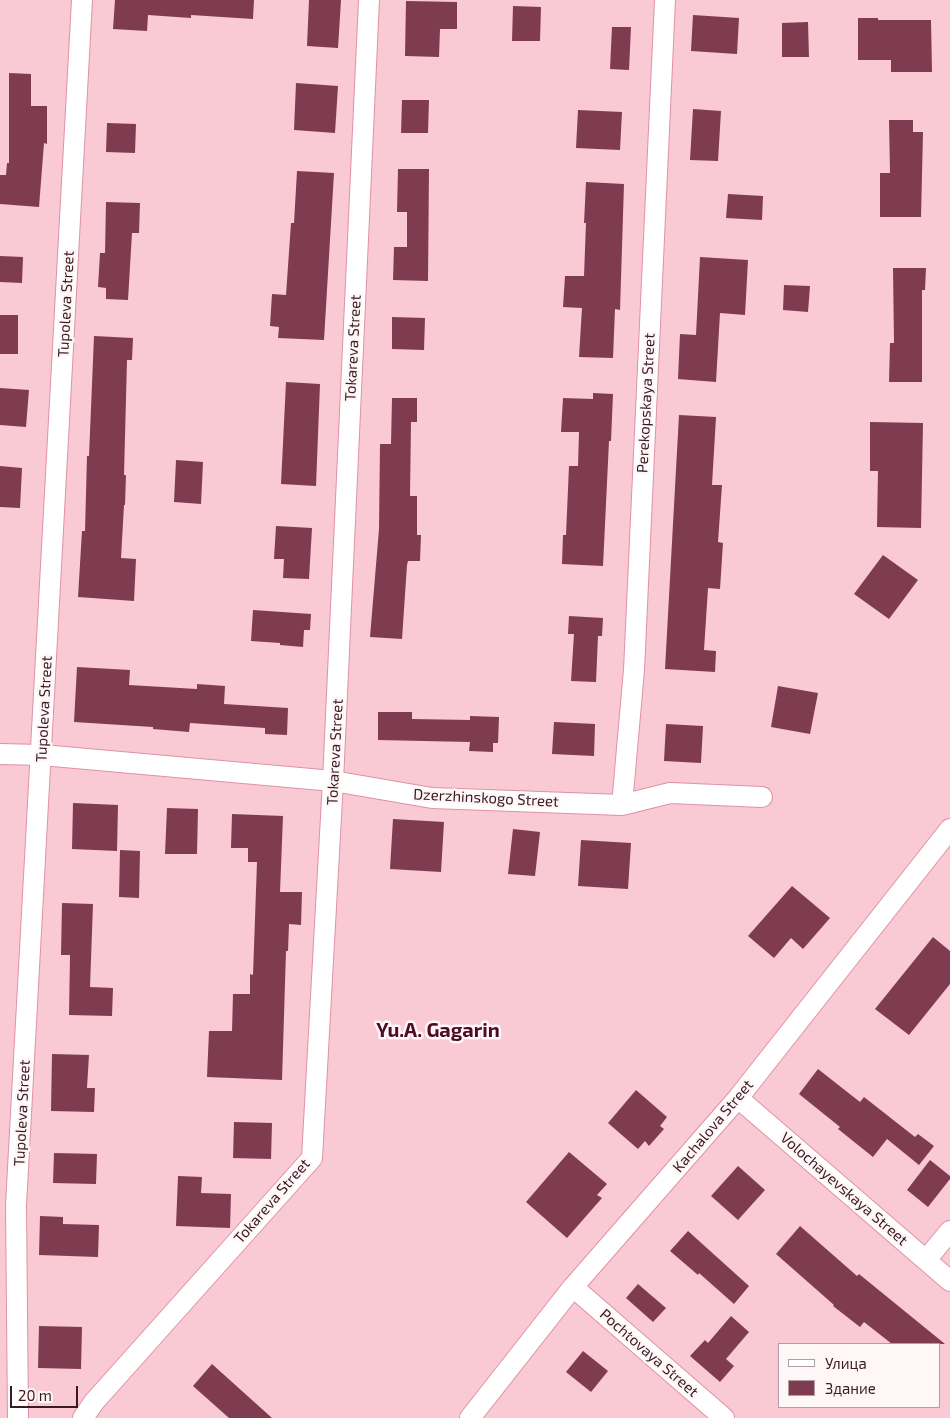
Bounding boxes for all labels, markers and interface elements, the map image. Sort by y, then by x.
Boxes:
street label: Tupoleva Street [54,250,78,358]
street label: Tokareva Street [341,294,365,402]
street label: Perekopskaya Street [633,333,659,473]
street label: Tupoleva Street [32,655,56,763]
street label: Tokareva Street [323,698,347,806]
street label: Dzerzhinskogo Street [413,785,559,811]
district label: Yu.A. Gagarin [376,1018,500,1042]
street label: Tupoleva Street [10,1059,34,1167]
street label: Kachalova Street [669,1076,757,1176]
street label: Volochayevskaya Street [777,1129,911,1249]
street label: Tokareva Street [230,1155,314,1247]
street label: Pochtovaya Street [596,1305,702,1401]
legend [778,1343,940,1408]
text: Улица [825,1354,867,1372]
scale bar [12,1376,80,1408]
text: Здание [825,1379,876,1397]
text: 20 m [18,1386,52,1404]

